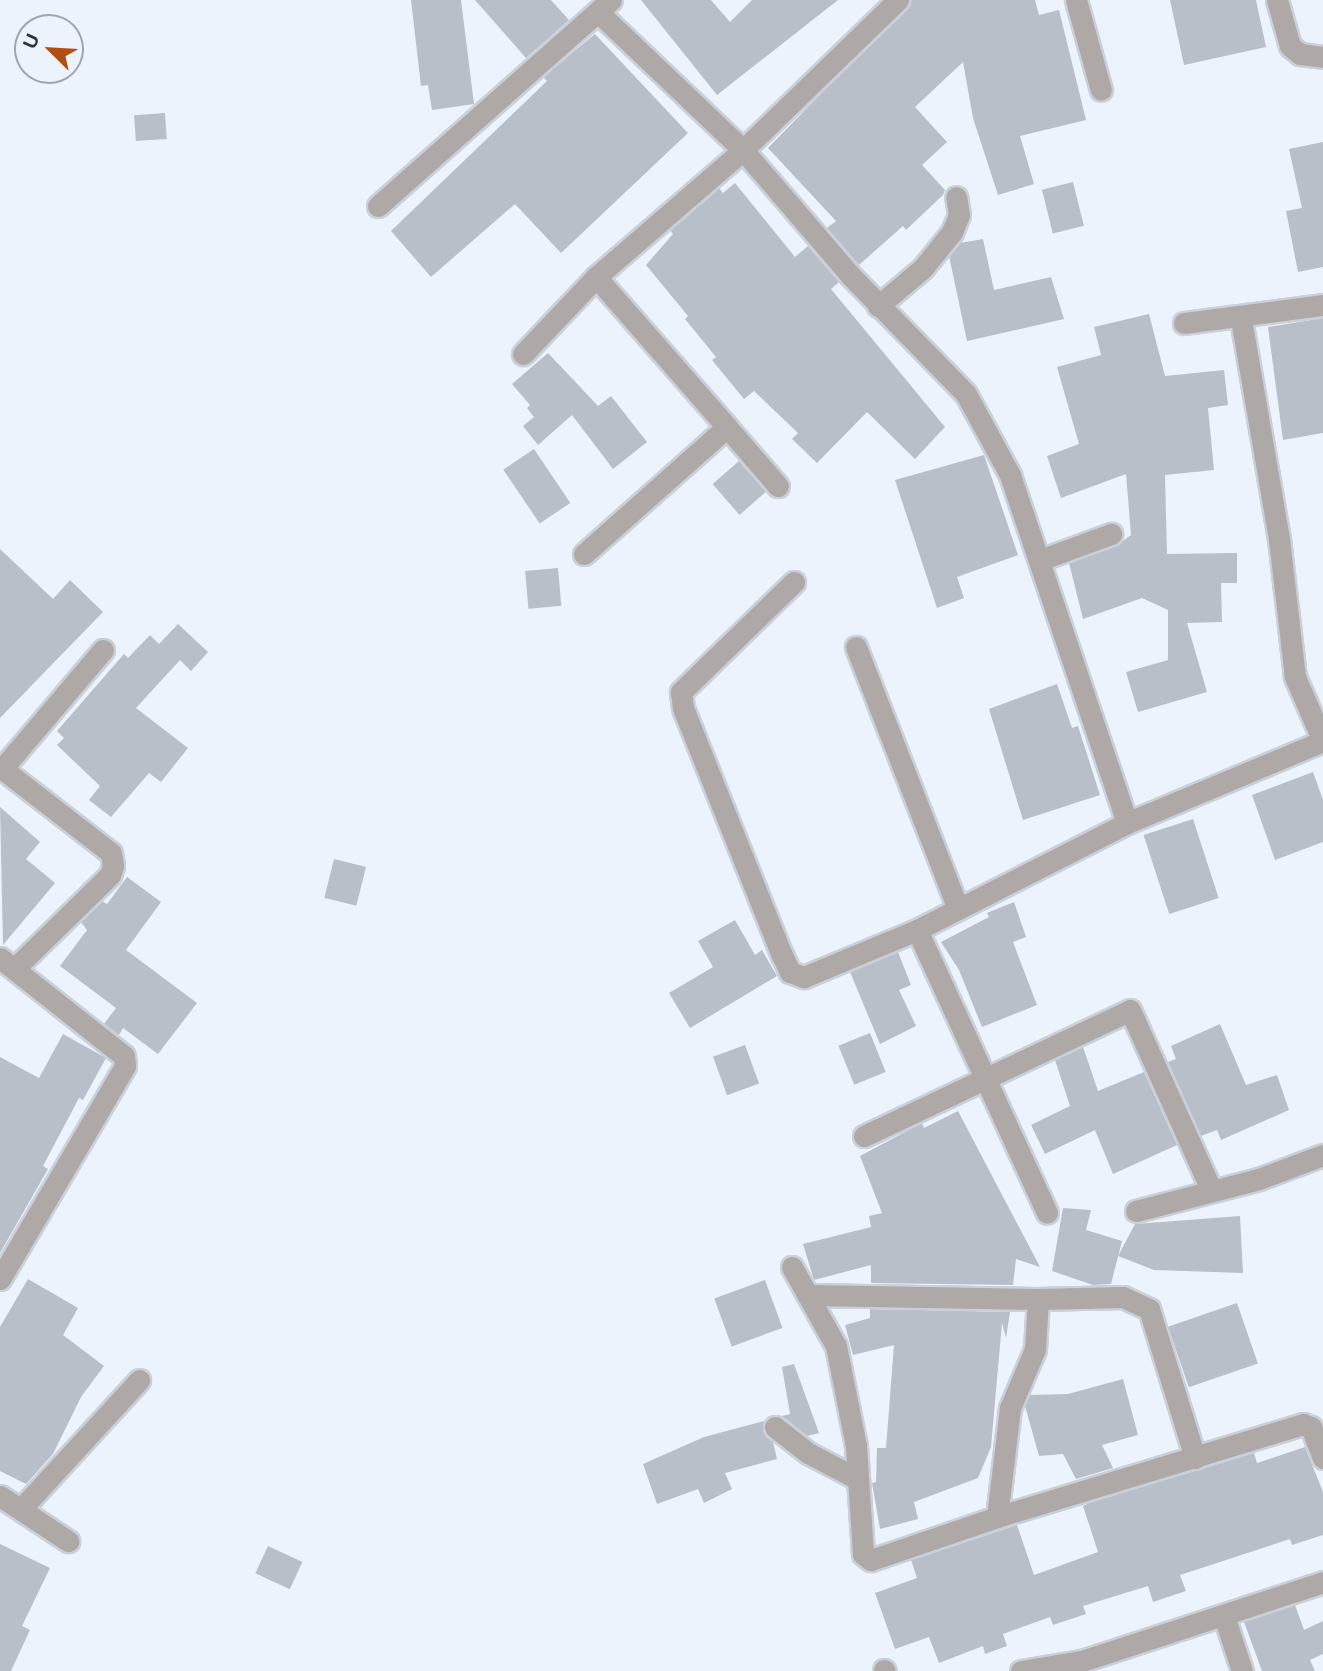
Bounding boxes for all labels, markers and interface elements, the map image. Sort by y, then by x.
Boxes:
north arrow [14,14,84,84]
text: U [19,31,44,52]

